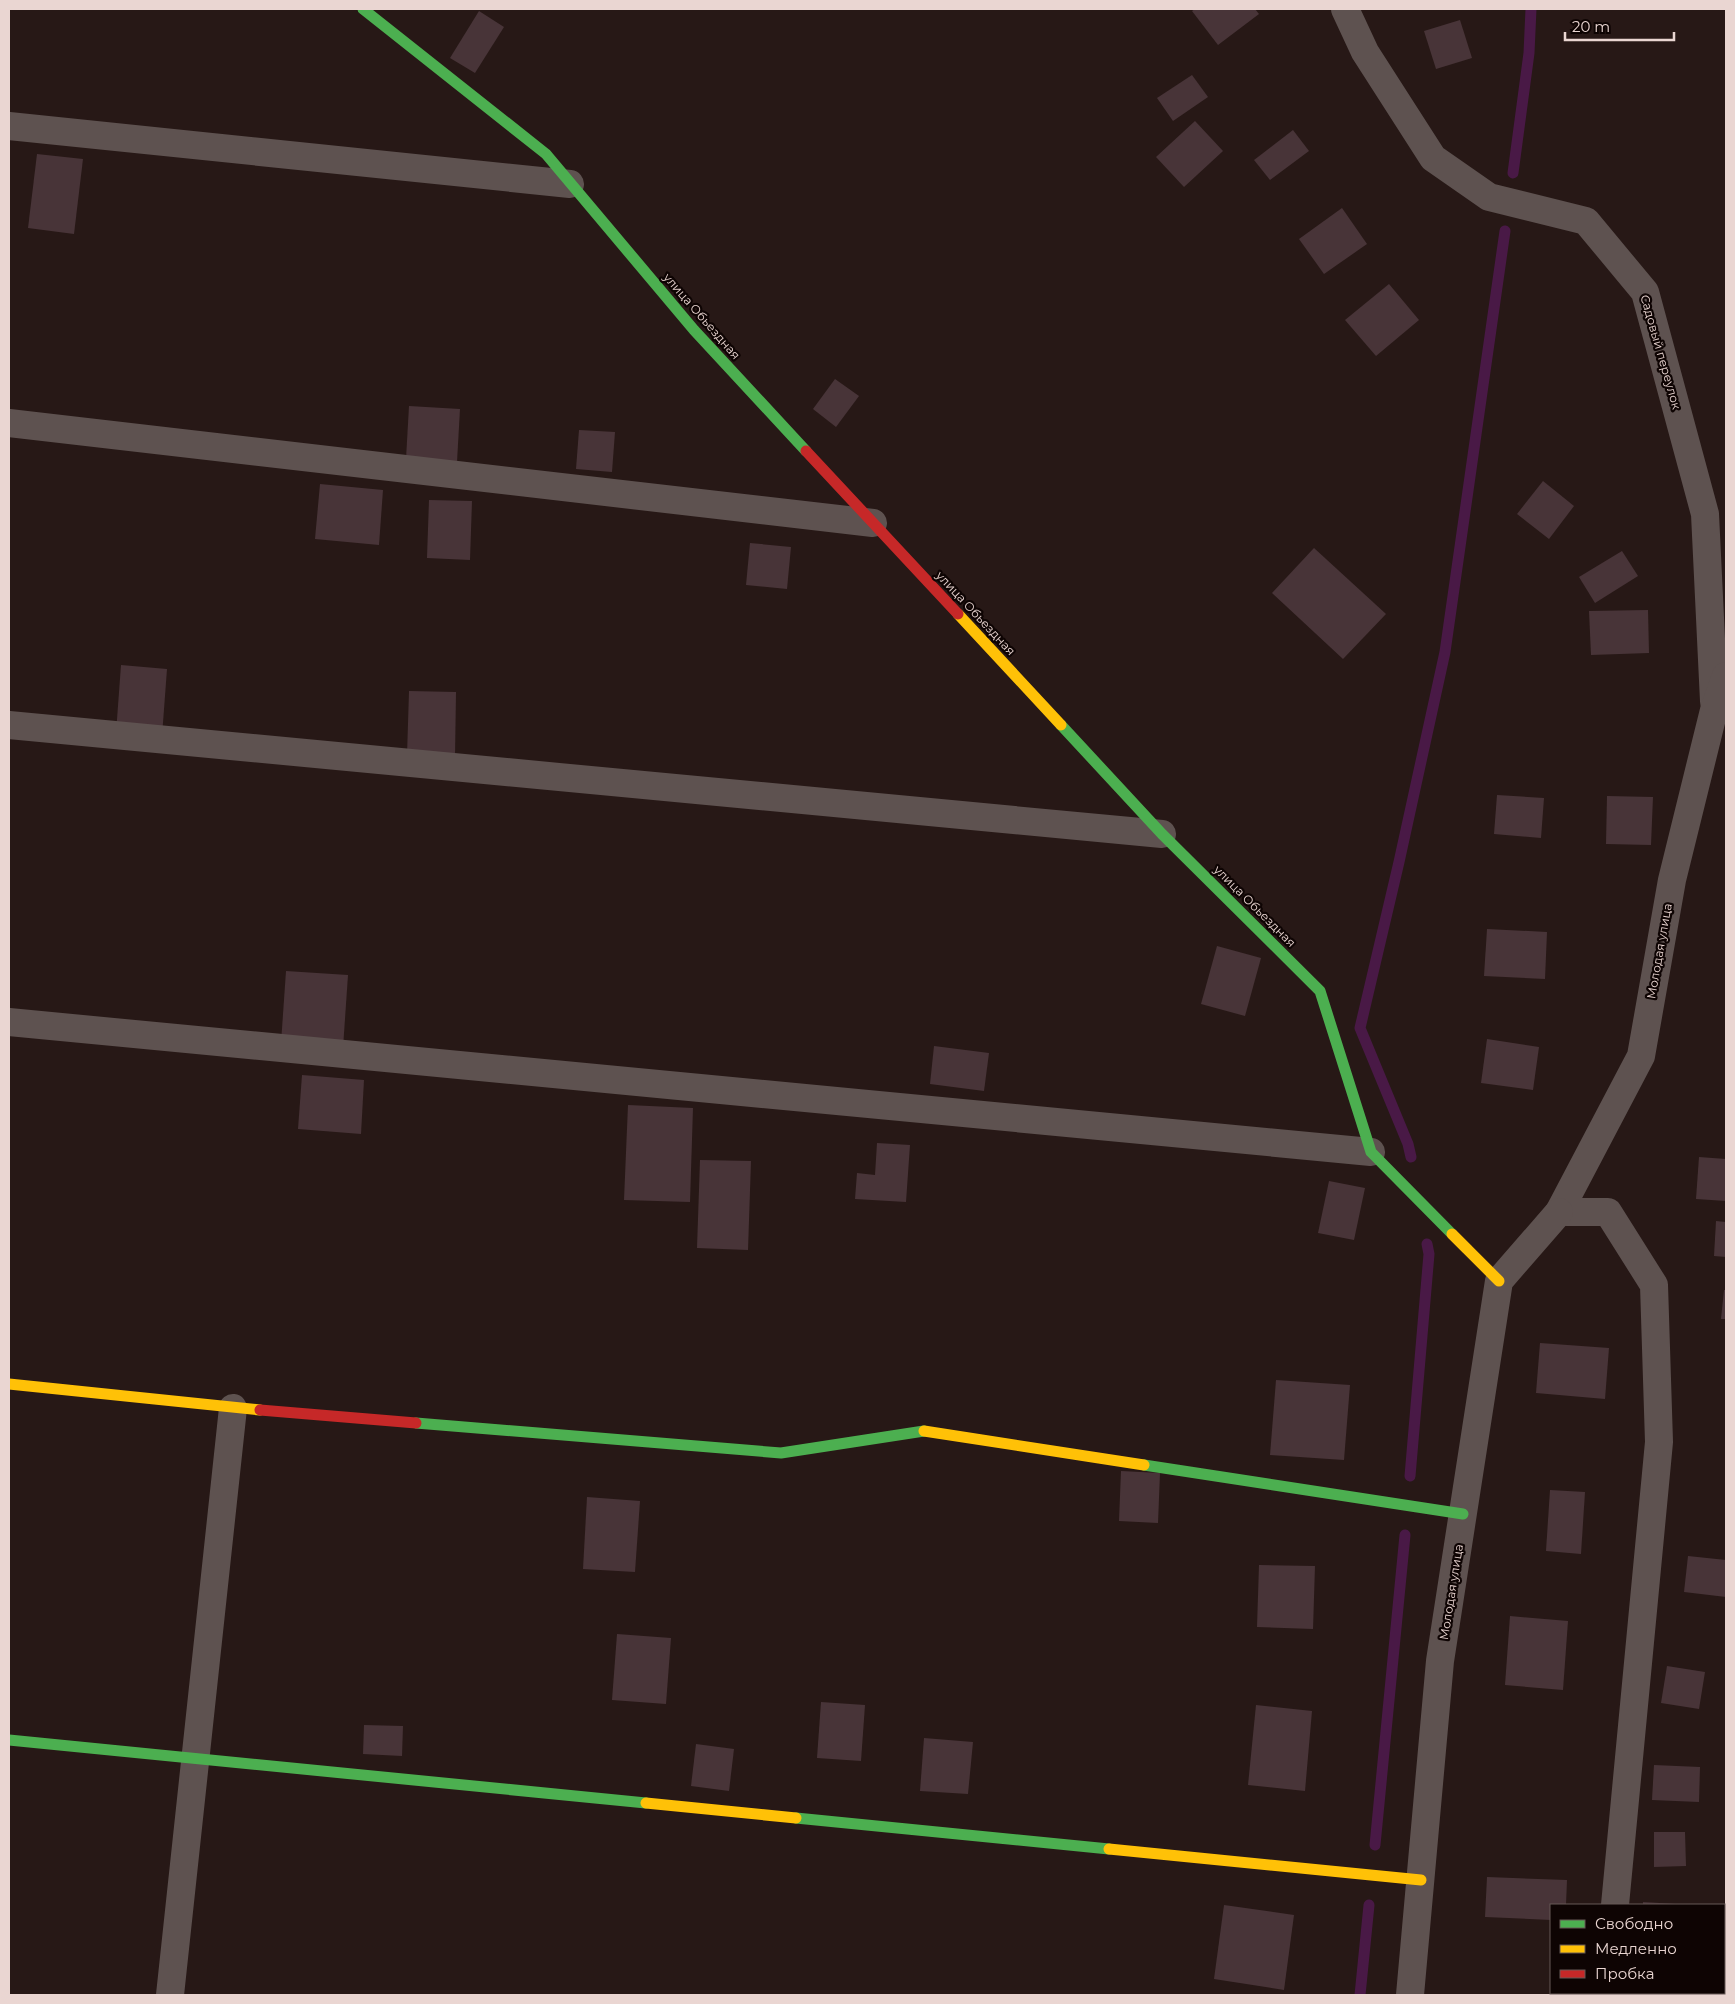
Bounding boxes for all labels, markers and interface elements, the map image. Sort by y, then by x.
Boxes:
scale bar [1565,10,1674,42]
text: 20 m [1572,17,1610,36]
street label: улица Обьездная [660,269,744,362]
street label: Садовый переулок [1637,293,1685,411]
street label: улица Обьездная [932,567,1019,658]
street label: улица Обьездная [1210,861,1299,950]
street label: Молодая улица [1643,902,1675,1000]
street label: Молодая улица [1436,1543,1466,1641]
legend [1550,1904,1725,1994]
text: Свободно [1595,1914,1673,1933]
text: Медленно [1595,1939,1677,1958]
text: Пробка [1595,1964,1654,1983]

